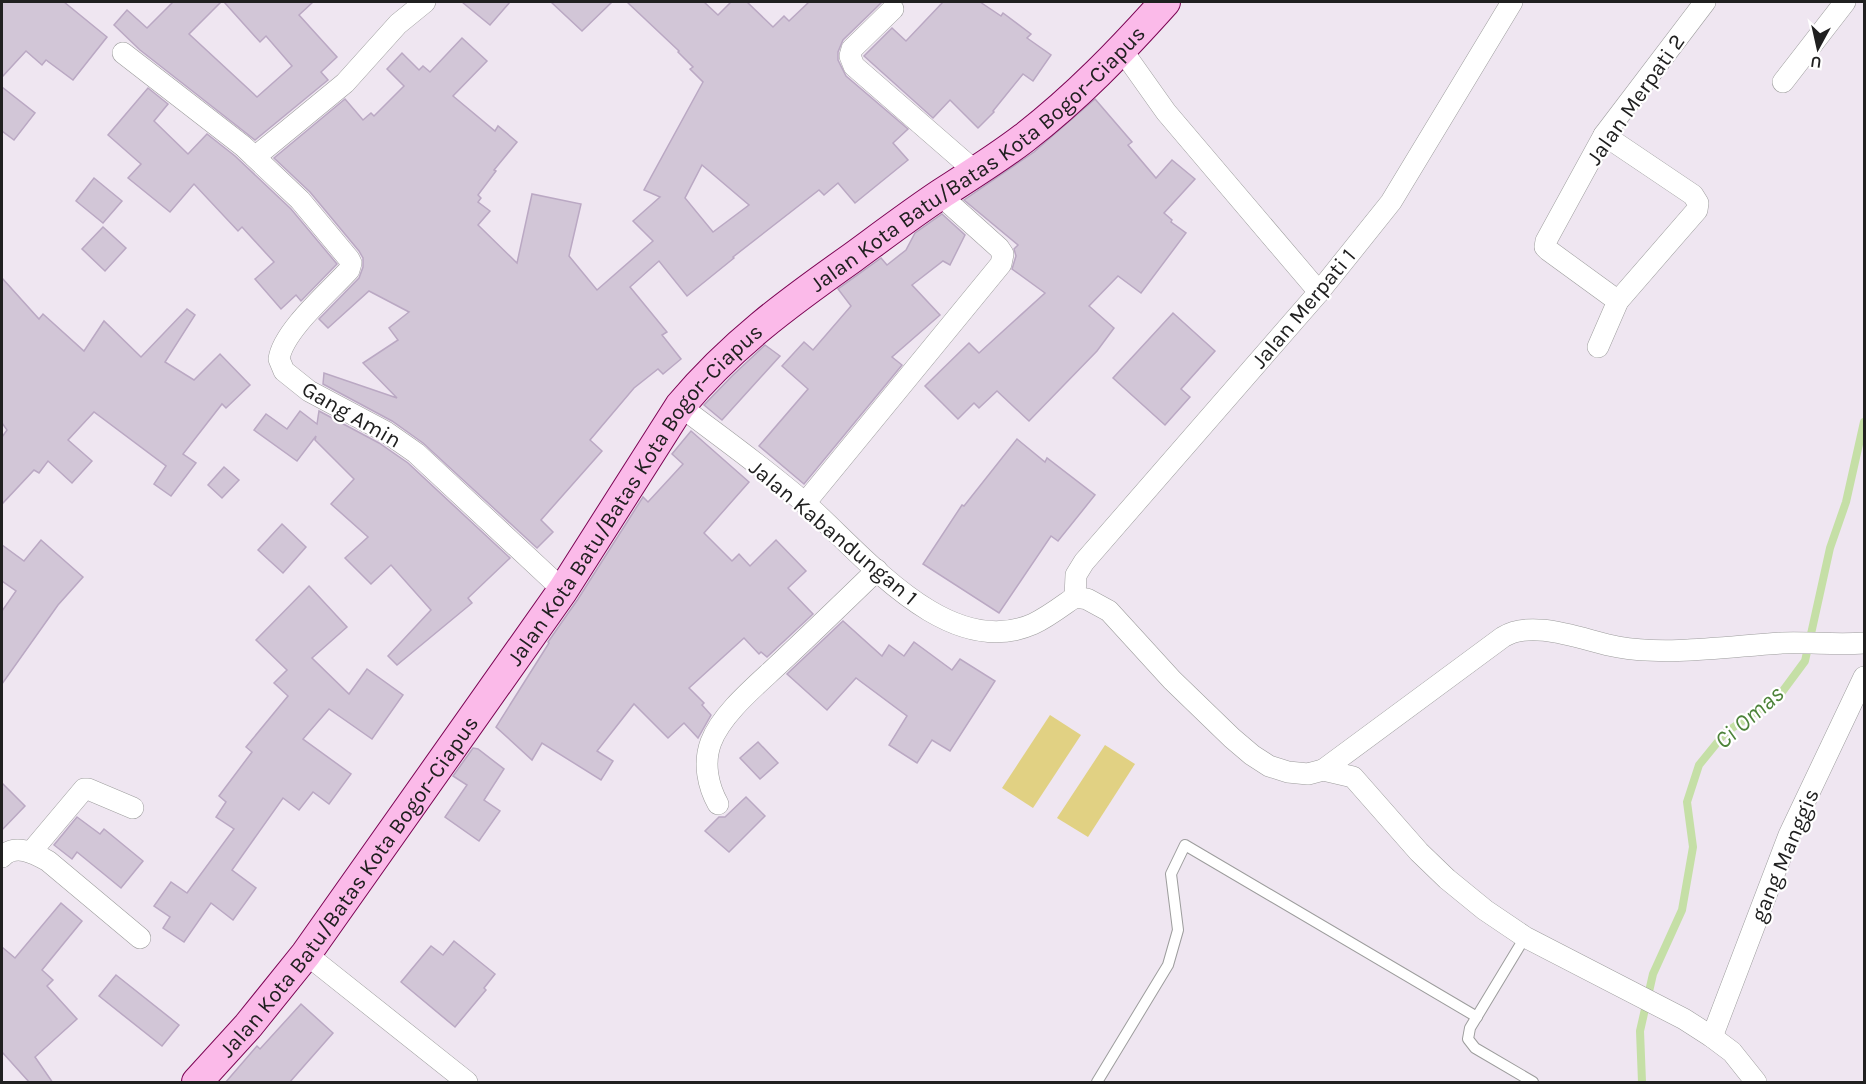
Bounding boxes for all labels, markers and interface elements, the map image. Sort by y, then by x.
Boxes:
north arrow [1788,18,1848,78]
street label: Jalan Kota Batu/Batas Kota Bogor–Ciapus [805,21,1151,298]
street label: Jalan Merpati 2 [1581,29,1690,170]
text: U [1809,52,1823,73]
street label: Jalan Merpati 1 [1246,244,1361,374]
street label: Jalan Kota Batu/Batas Kota Bogor–Ciapus [502,319,768,671]
street label: Gang Amin [297,376,406,454]
street label: Jalan Kabandungan 1 [744,455,923,611]
water label: Ci Omas [1709,679,1789,755]
street label: Jalan Kota Batu/Batas Kota Bogor–Ciapus [214,711,484,1063]
street label: gang Manggis [1745,785,1825,926]

